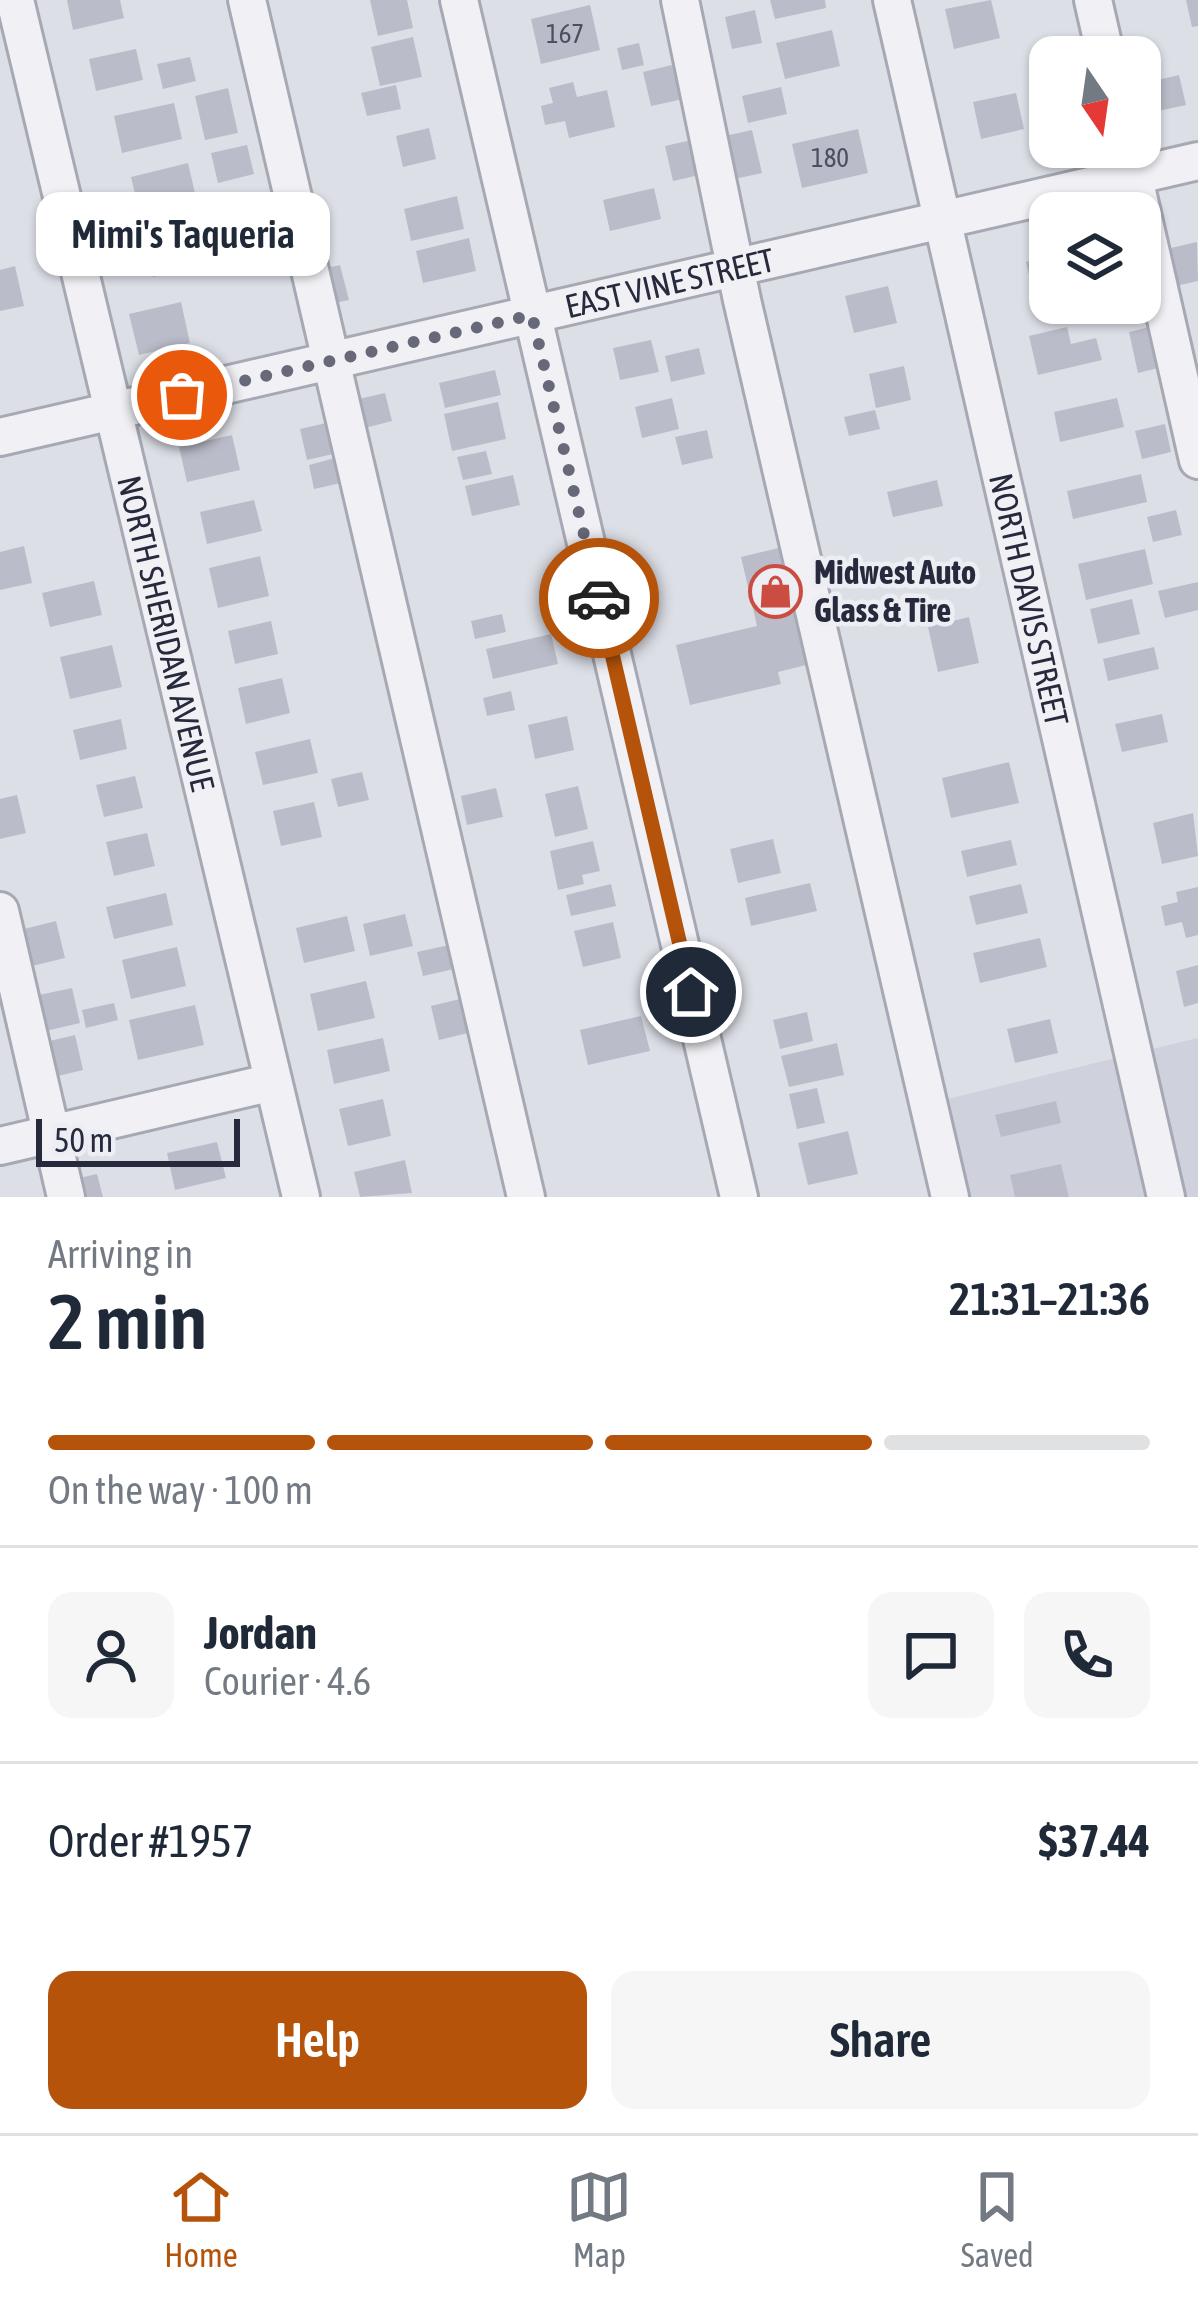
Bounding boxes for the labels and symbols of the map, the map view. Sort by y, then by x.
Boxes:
house number: 167 [546,18,584,49]
north arrow [1029,36,1161,168]
house number: 180 [811,142,849,173]
callout: Mimi's Taqueria [35,191,329,275]
street label: EAST VINE STREET [561,240,778,325]
pin [131,344,233,446]
street label: NORTH DAVIS STREET [982,470,1077,730]
street label: NORTH SHERIDAN AVENUE [110,472,222,795]
courier [539,538,659,658]
place label: Midwest Auto Glass & Tire [814,553,976,629]
shop icon: Midwest Auto Glass & Tire [747,563,803,619]
pin [640,941,742,1043]
scale bar [36,1113,240,1166]

